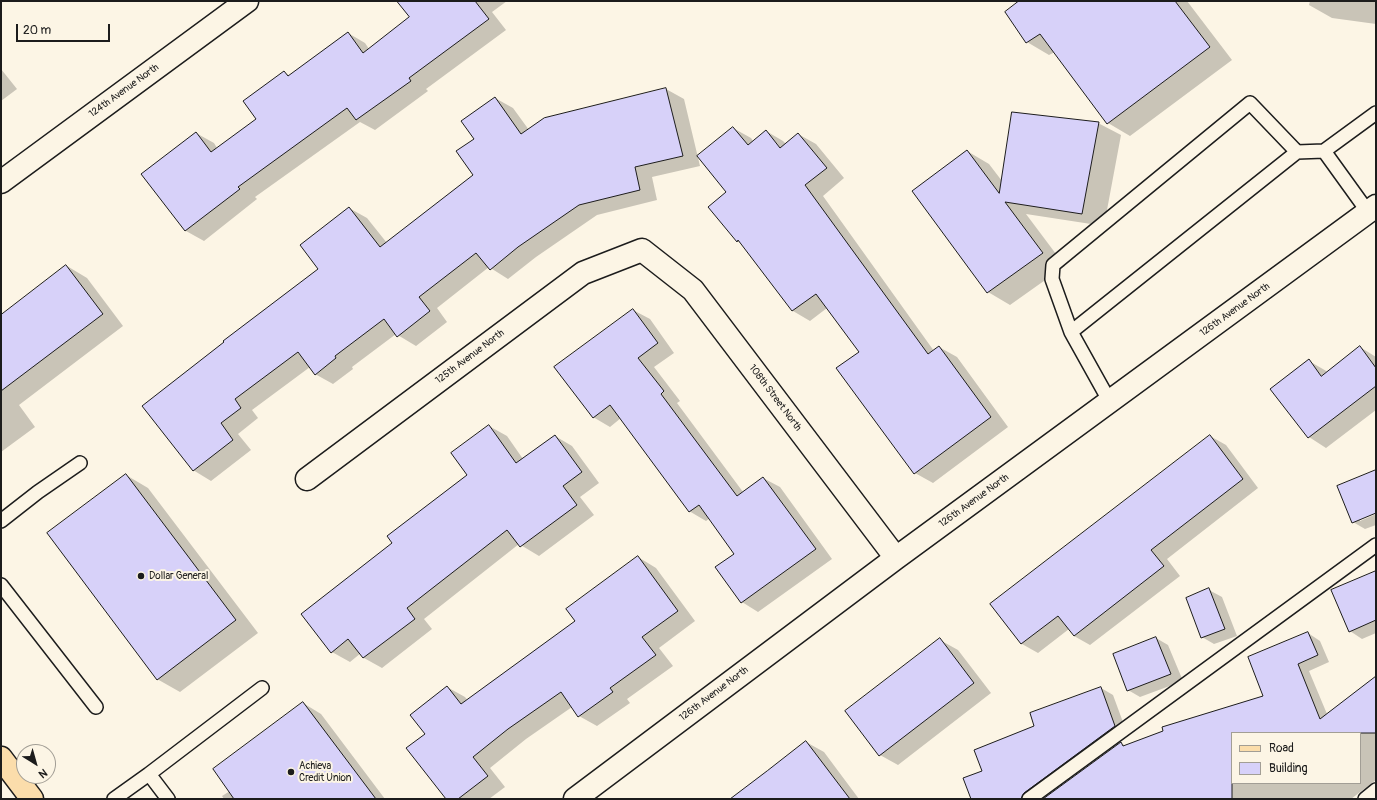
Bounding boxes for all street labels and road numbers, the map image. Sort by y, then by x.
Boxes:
street label: 124th Avenue North [87,62,161,120]
street label: 126th Avenue North [1198,281,1272,339]
street label: 125th Avenue North [433,327,507,387]
street label: 108th Street North [746,362,804,434]
street label: 126th Avenue North [937,472,1011,530]
street label: 126th Avenue North [677,664,751,724]

